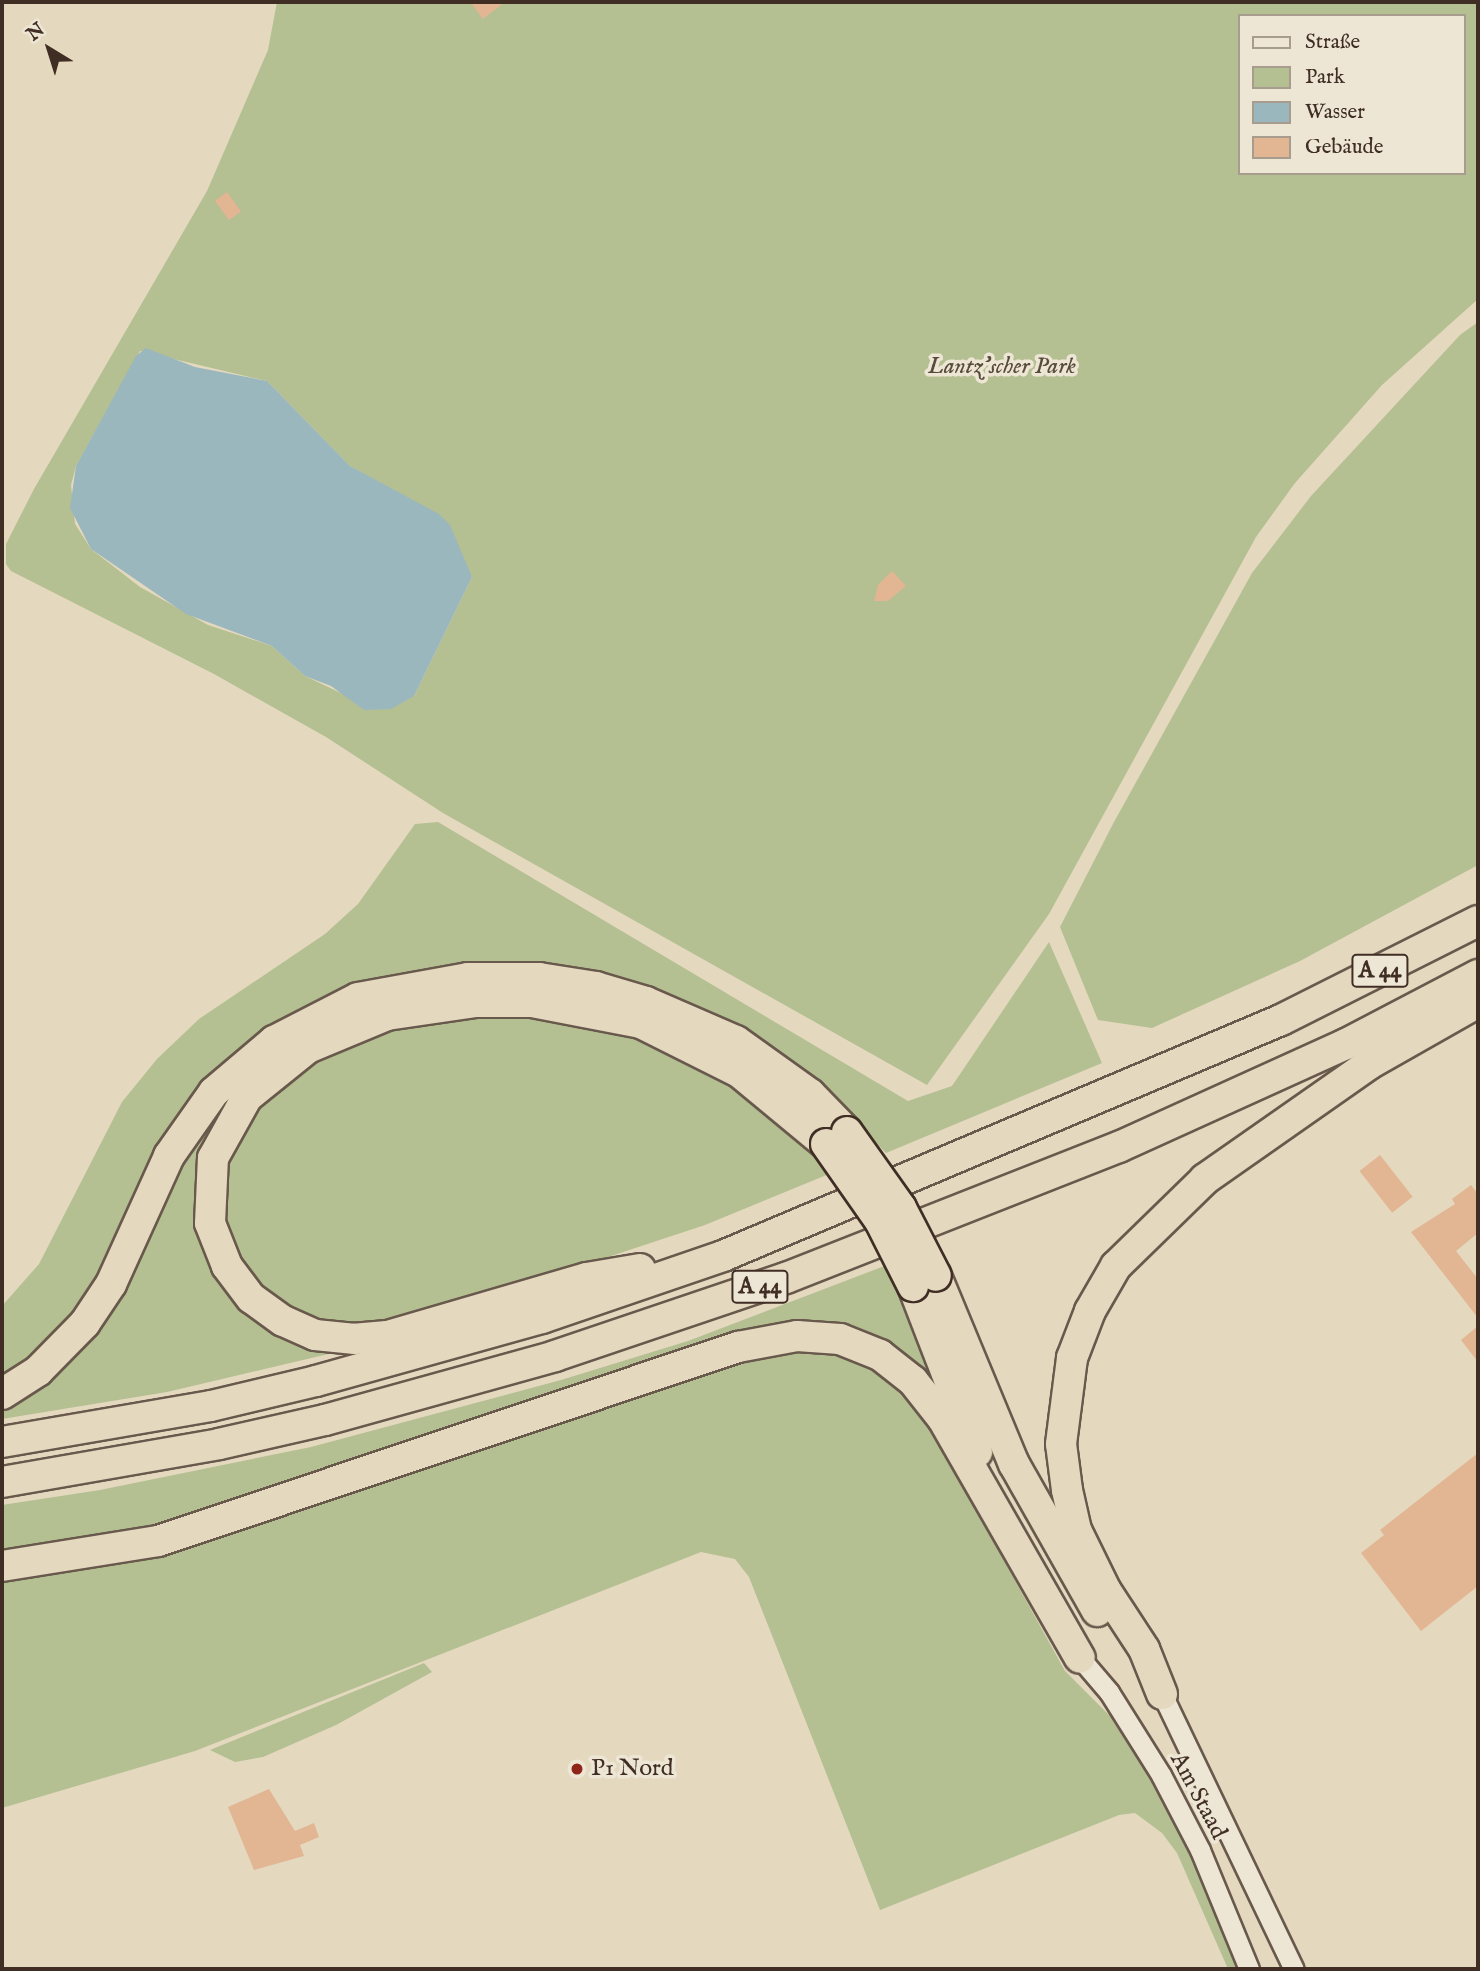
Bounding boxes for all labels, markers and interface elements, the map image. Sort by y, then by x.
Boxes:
north arrow [14,14,84,84]
legend [1238,14,1466,175]
text: N [22,18,50,47]
text: Straße [1305,29,1360,56]
text: Park [1305,64,1345,91]
text: Wasser [1305,99,1365,126]
text: Gebäude [1305,134,1383,161]
park label: Lantz'scher Park [928,353,1076,381]
road number: A 44 [1350,952,1410,990]
road number: A 44 [730,1268,790,1306]
street label: Am Staad [1163,1748,1233,1844]
place label: P1 Nord [591,1755,674,1783]
marker: P1 Nord [569,1761,585,1777]

